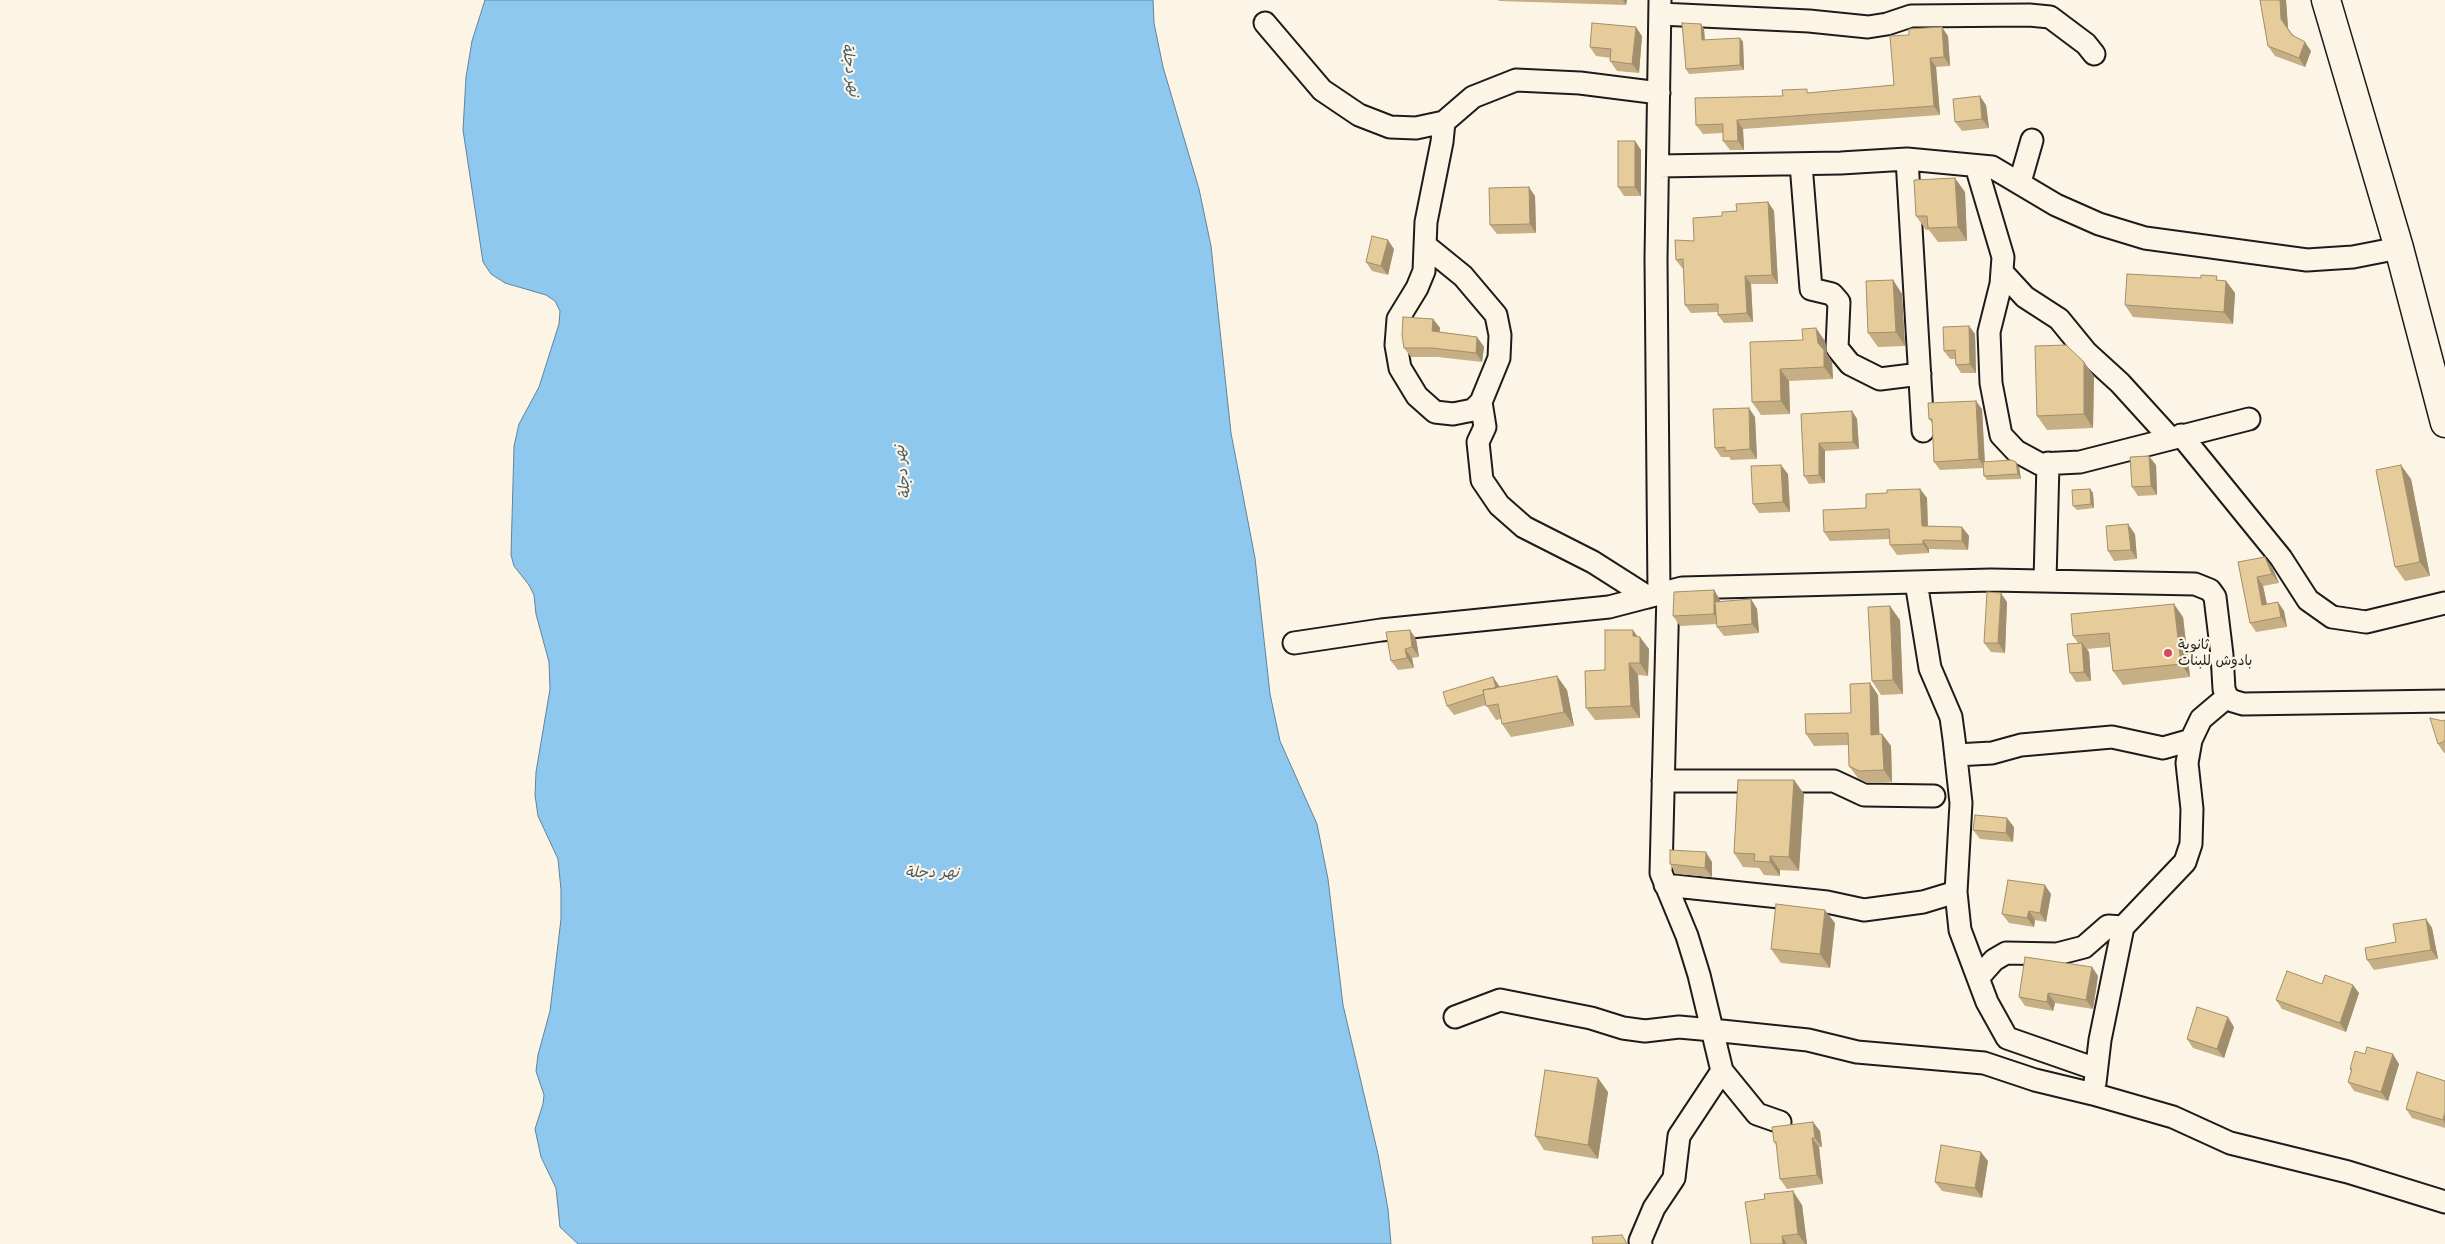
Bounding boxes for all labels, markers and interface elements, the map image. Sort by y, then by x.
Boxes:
water label: نهر دجلة [837,42,863,98]
water label: نهر دجلة [891,444,915,500]
place label: ثانوية بادوش للبنات [2178,637,2252,670]
marker: ثانوية بادوش للبنات [2162,647,2174,659]
water label: نهر دجلة [905,864,959,882]

